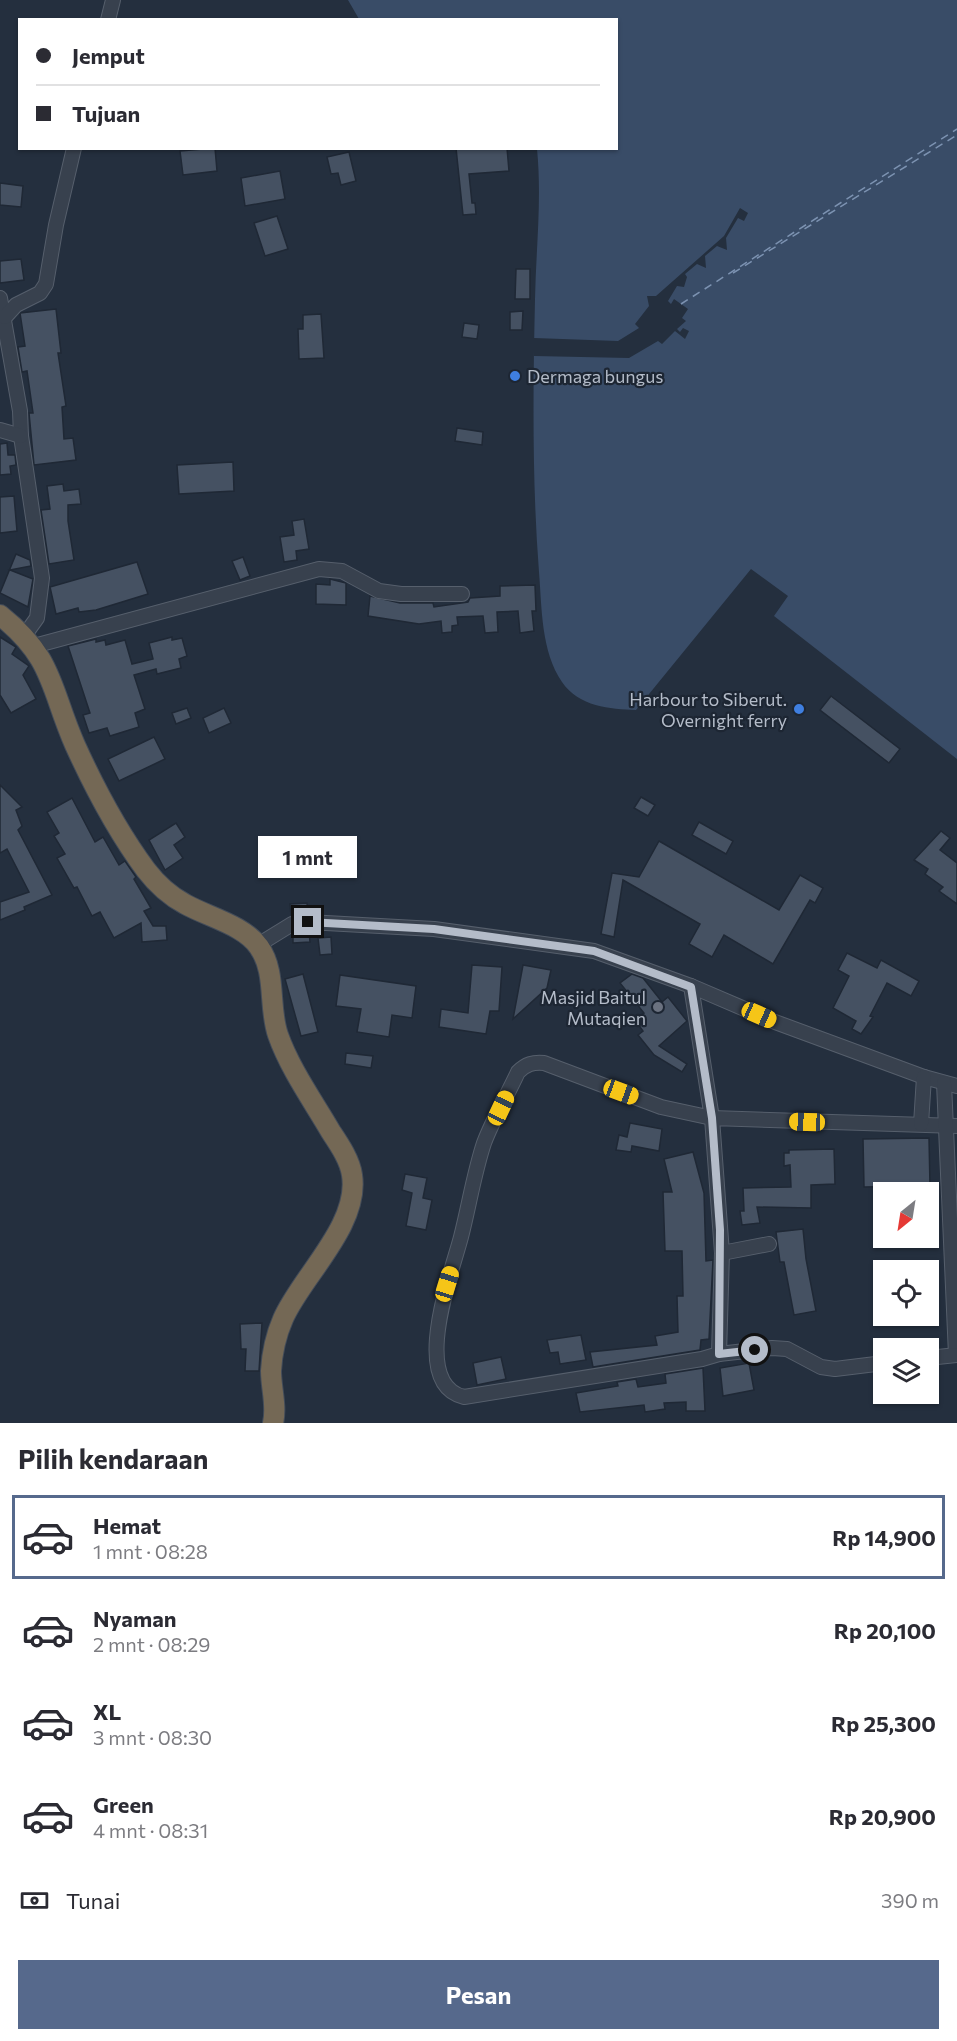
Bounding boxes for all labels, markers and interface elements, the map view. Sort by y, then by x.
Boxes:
text: Jemput [72,42,145,69]
text: Tujuan [72,100,140,127]
place label: Dermaga bungus [527,365,664,387]
marker: Dermaga bungus [508,369,522,383]
place label: Harbour to Siberut. Overnight ferry [629,688,787,731]
marker: Harbour to Siberut. Overnight ferry [792,702,806,716]
callout: 1 mnt [258,835,358,877]
text: 1 mnt [282,845,333,869]
route end [294,908,321,935]
place label: Masjid Baitul Mutaqien [541,986,646,1029]
car [739,999,779,1031]
marker: Masjid Baitul Mutaqien [651,1000,665,1014]
car [601,1077,641,1107]
car [485,1088,517,1128]
car [789,1112,825,1132]
north arrow [873,1182,939,1248]
map controls [873,1182,939,1404]
button: locate [873,1260,939,1326]
car [433,1264,461,1304]
route start [741,1336,768,1363]
button: layers [873,1338,939,1404]
text: Pilih kendaraan [18,1442,208,1475]
icon: car [21,1510,75,1564]
text: Hemat [93,1512,161,1539]
text: Rp 14,900 [832,1524,936,1551]
text: 1 mnt · 08:28 [93,1539,208,1563]
icon: car [21,1603,75,1657]
text: Nyaman [93,1605,176,1632]
text: Rp 20,100 [834,1617,936,1644]
text: 2 mnt · 08:29 [93,1632,211,1656]
icon: car [21,1696,75,1750]
text: XL [93,1698,121,1725]
text: Rp 25,300 [831,1710,936,1737]
text: 3 mnt · 08:30 [93,1725,212,1749]
icon: car [21,1789,75,1843]
text: Green [93,1791,154,1818]
text: Rp 20,900 [829,1803,936,1830]
text: 4 mnt · 08:31 [93,1818,208,1842]
icon: cash [18,1884,51,1917]
text: Tunai [66,1887,120,1914]
text: 390 m [881,1888,939,1912]
button: Pesan [18,1960,939,2029]

